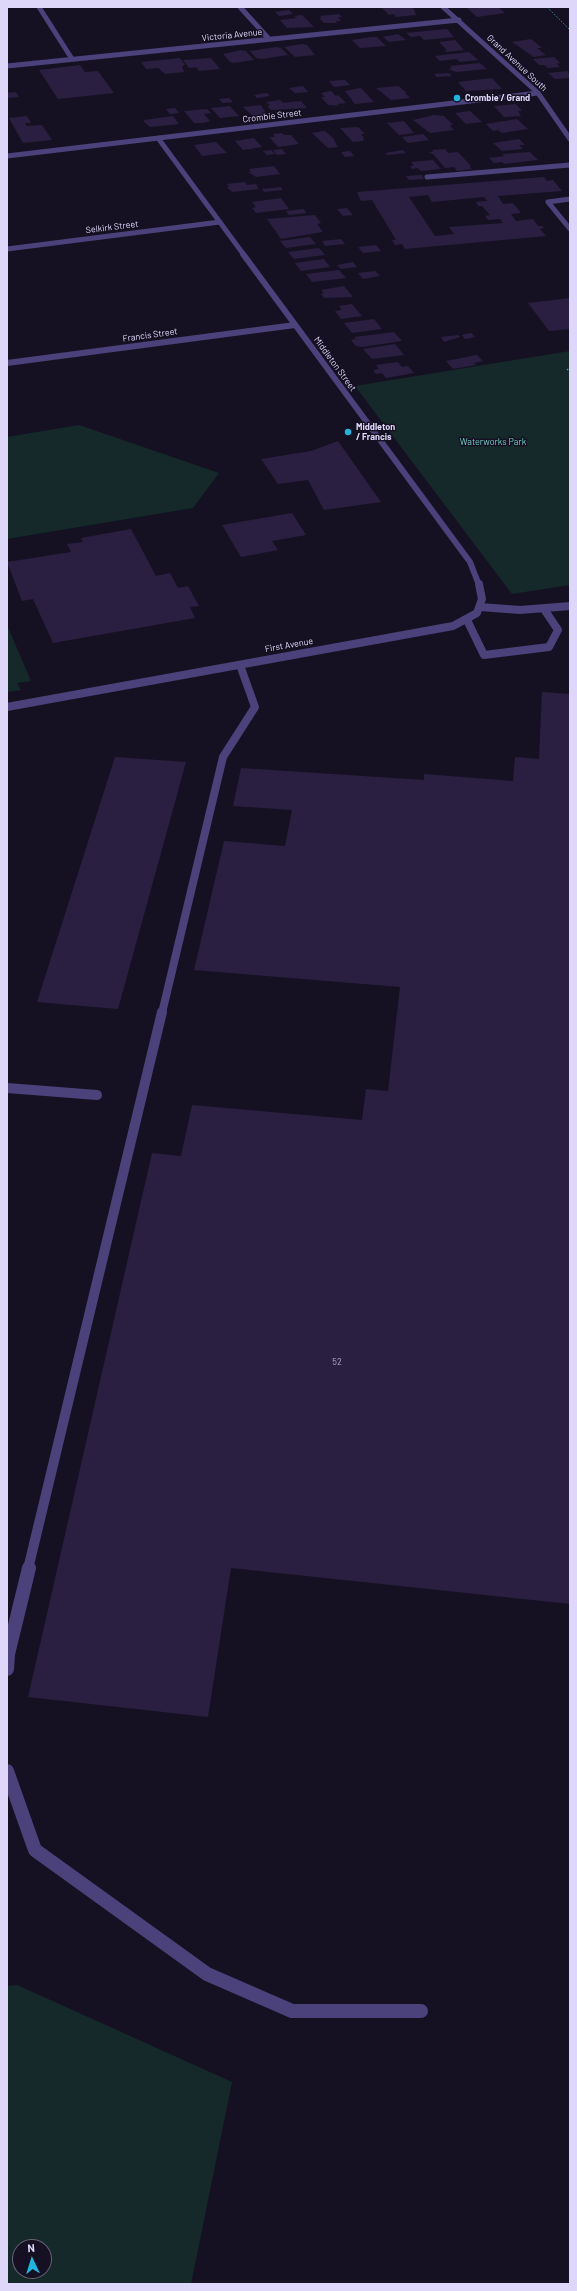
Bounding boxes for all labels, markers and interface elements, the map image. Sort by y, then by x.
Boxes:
street label: Victoria Avenue [201,26,263,44]
street label: Grand Avenue South [485,32,549,94]
marker: Crombie / Grand [452,93,462,103]
place label: Crombie / Grand [465,93,530,103]
street label: Crombie Street [242,107,302,125]
street label: Selkirk Street [85,218,139,236]
street label: Francis Street [122,326,178,344]
street label: Middleton Street [312,335,358,393]
place label: Middleton / Francis [356,422,395,443]
marker: Middleton / Francis [343,427,353,437]
park label: Waterworks Park [460,437,526,447]
street label: First Avenue [264,635,314,655]
house number: 52 [332,1357,342,1367]
north arrow [12,2239,52,2279]
text: N [27,2241,35,2254]

